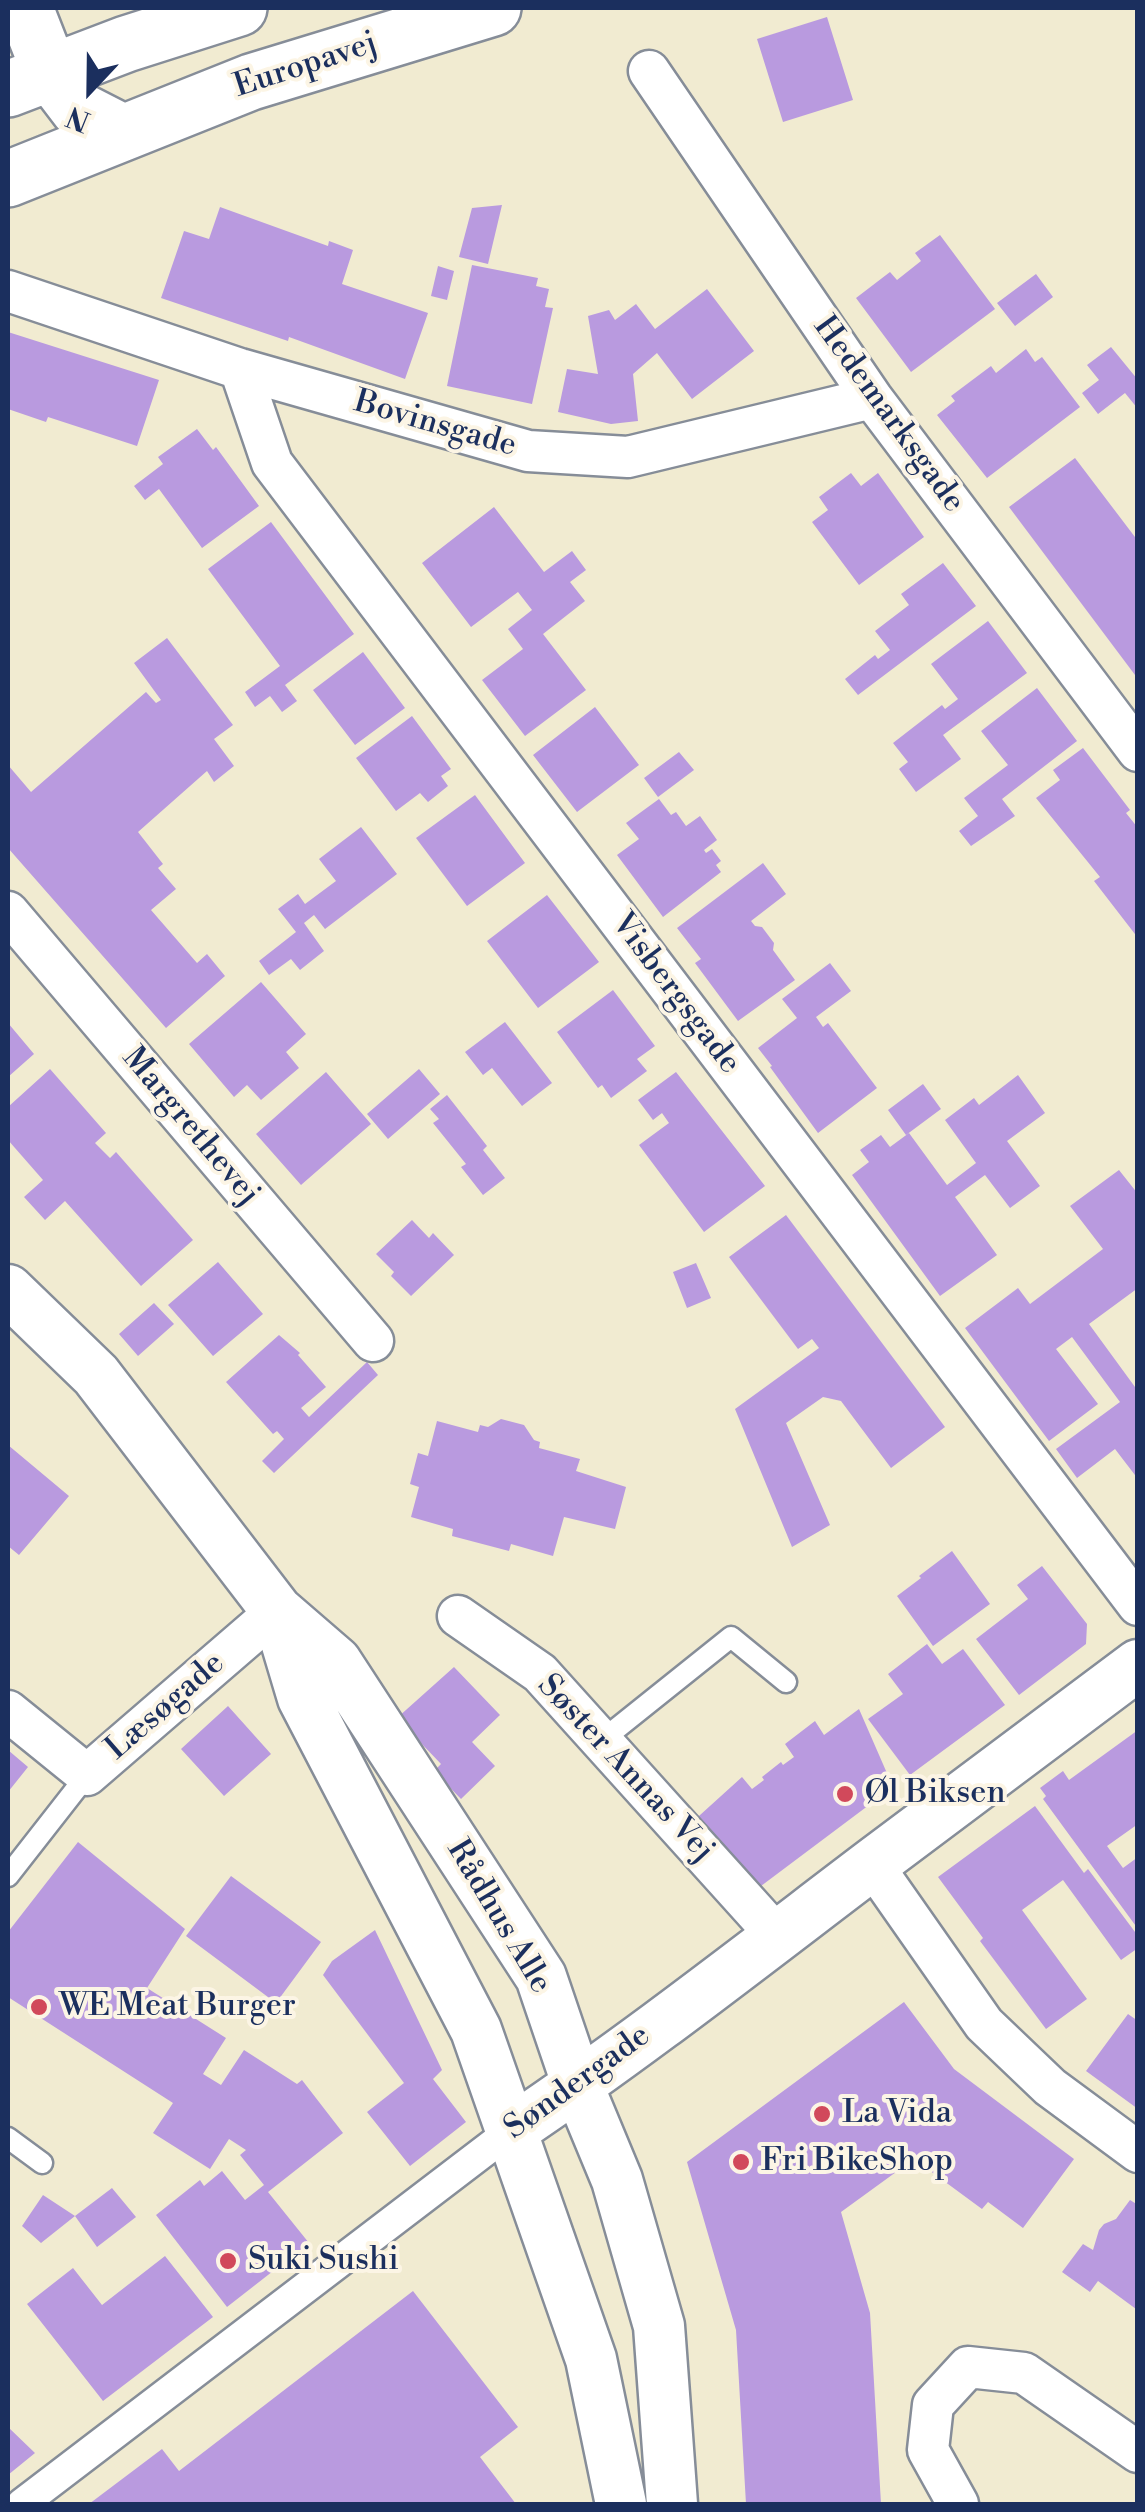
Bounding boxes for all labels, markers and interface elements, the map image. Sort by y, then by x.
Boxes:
street label: Europavej [230,25,382,107]
north arrow [40,40,140,140]
text: N [62,98,95,139]
street label: Hedemarksgade [804,310,972,520]
street label: Bovinsgade [350,384,520,466]
street label: Visbergsgade [602,906,748,1082]
street label: Margrethevej [113,1040,267,1214]
street label: Læsøgade [99,1645,233,1769]
street label: Søster Annas Vej [528,1667,722,1871]
place label: Øl Biksen [865,1775,1005,1813]
marker: Øl Biksen [834,1783,856,1805]
street label: Rådhus Alle [437,1833,559,2001]
place label: WE Meat Burger [59,1988,296,2026]
marker: WE Meat Burger [28,1996,50,2018]
street label: Søndergade [498,2017,658,2149]
place label: La Vida [842,2095,952,2133]
marker: La Vida [811,2103,833,2125]
place label: Fri BikeShop [761,2143,953,2181]
marker: Fri BikeShop [730,2151,752,2173]
place label: Suki Sushi [248,2242,399,2280]
marker: Suki Sushi [217,2250,239,2272]

